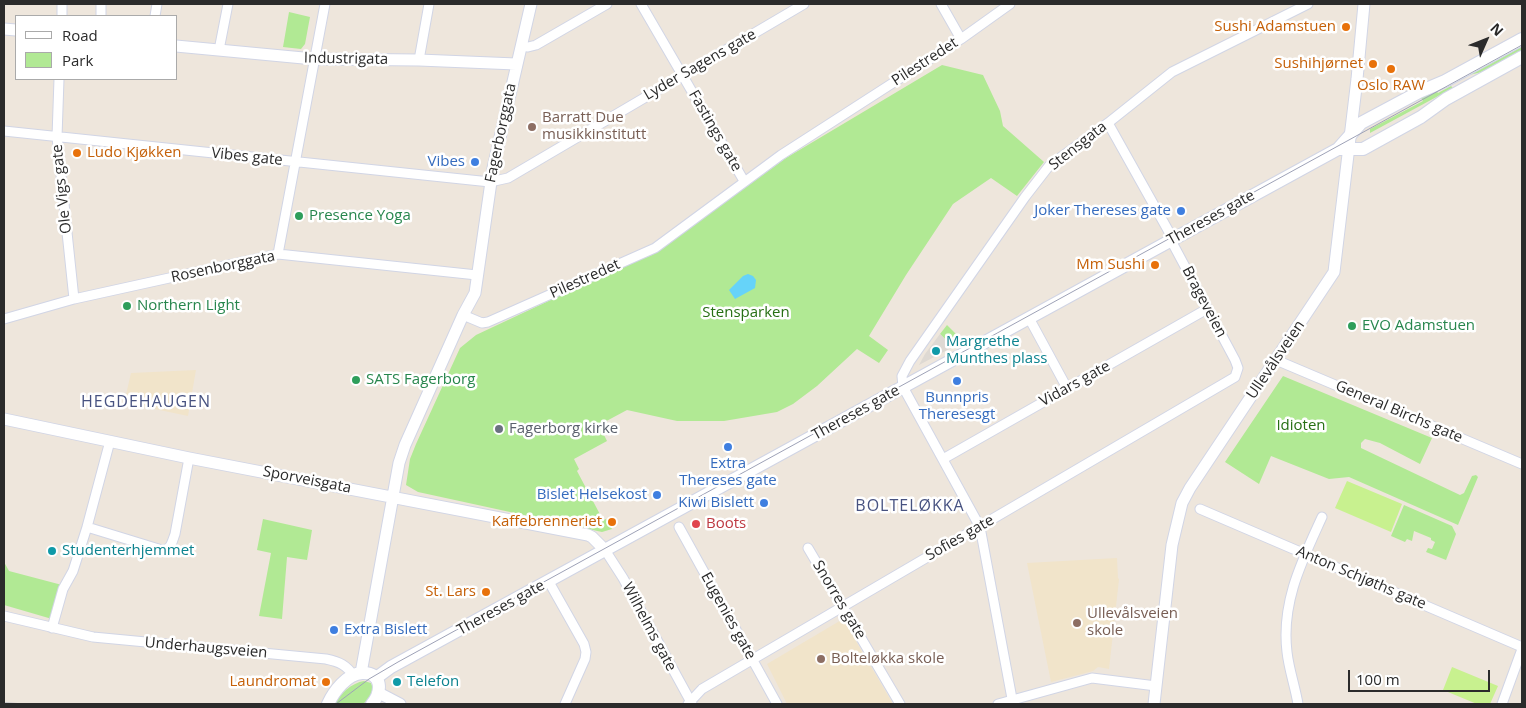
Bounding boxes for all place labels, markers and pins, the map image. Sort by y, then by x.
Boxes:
place label: Sushi Adamstuen [1214,18,1336,36]
marker: Sushi Adamstuen [1340,21,1352,33]
place label: Sushihjørnet [1274,55,1363,73]
marker: Sushihjørnet [1367,58,1379,70]
marker: Oslo RAW [1385,63,1397,75]
place label: Oslo RAW [1357,77,1425,95]
place label: Barratt Due musikkinstitutt [542,109,646,144]
marker: Barratt Due musikkinstitutt [526,121,538,133]
place label: Ludo Kjøkken [87,144,182,162]
marker: Ludo Kjøkken [71,147,83,159]
place label: Vibes [428,153,465,171]
marker: Vibes [469,156,481,168]
place label: Joker Thereses gate [1034,202,1171,220]
marker: Joker Thereses gate [1175,205,1187,217]
place label: Presence Yoga [309,207,411,225]
marker: Presence Yoga [293,210,305,222]
place label: Mm Sushi [1076,256,1145,274]
marker: Mm Sushi [1149,259,1161,271]
place label: Northern Light [137,297,240,315]
marker: Northern Light [121,300,133,312]
place label: EVO Adamstuen [1362,317,1475,335]
marker: EVO Adamstuen [1346,320,1358,332]
place label: Margrethe Munthes plass [946,333,1047,368]
marker: Margrethe Munthes plass [930,345,942,357]
place label: SATS Fagerborg [366,371,475,389]
marker: SATS Fagerborg [350,374,362,386]
marker: Bunnpris Theresesgt [951,375,963,387]
place label: Bunnpris Theresesgt [919,389,995,424]
place label: Fagerborg kirke [509,420,618,438]
marker: Fagerborg kirke [493,423,505,435]
marker: Extra Thereses gate [722,441,734,453]
place label: Extra Thereses gate [679,455,777,490]
place label: Bislet Helsekost [537,486,647,504]
marker: Bislet Helsekost [651,489,663,501]
place label: Kiwi Bislett [678,494,754,512]
marker: Kiwi Bislett [758,497,770,509]
place label: Kaffebrenneriet [492,513,602,531]
place label: Boots [706,515,746,533]
marker: Kaffebrenneriet [606,516,618,528]
marker: Boots [690,518,702,530]
place label: Studenterhjemmet [62,542,194,560]
marker: Studenterhjemmet [46,545,58,557]
place label: St. Lars [425,583,476,601]
marker: St. Lars [480,586,492,598]
place label: Ullevålsveien skole [1087,605,1178,640]
marker: Ullevålsveien skole [1071,617,1083,629]
place label: Extra Bislett [344,621,427,639]
marker: Extra Bislett [328,624,340,636]
place label: Bolteløkka skole [831,650,944,668]
marker: Bolteløkka skole [815,653,827,665]
place label: Laundromat [230,673,316,691]
place label: Telefon [407,673,459,691]
marker: Laundromat [320,676,332,688]
marker: Telefon [391,676,403,688]

